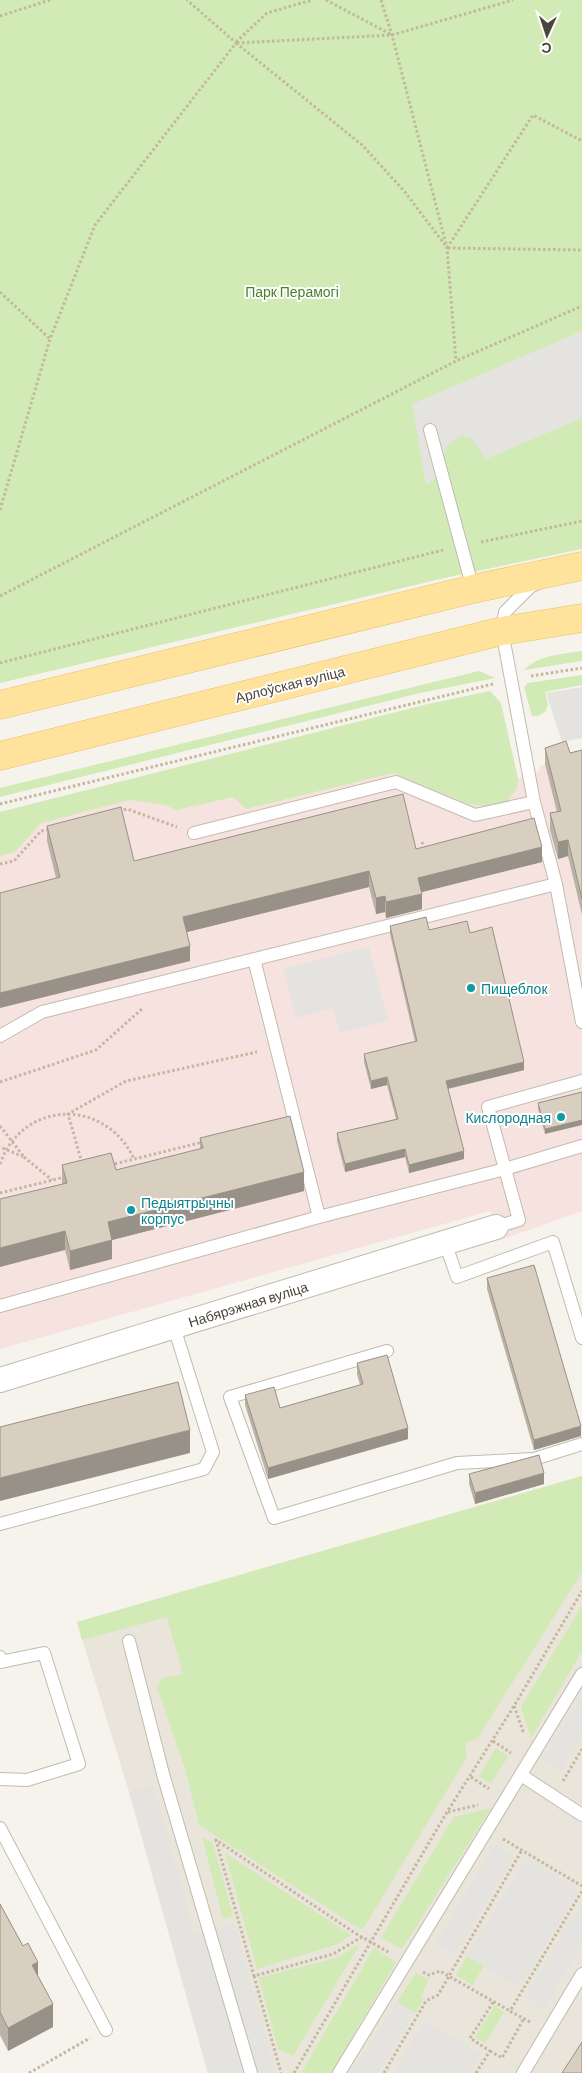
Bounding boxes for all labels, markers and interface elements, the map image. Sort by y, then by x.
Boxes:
north arrow [522,10,572,60]
text: С [541,40,552,57]
park label: Парк Перамогі [245,283,339,300]
street label: Арлоўская вуліца [233,662,347,706]
place label: Пищеблок [481,980,548,997]
marker: Пищеблок [465,982,477,994]
place label: Кислородная [465,1109,551,1126]
marker: Кислородная [555,1111,567,1123]
place label: Педыятрычны корпус [141,1194,234,1227]
marker: Педыятрычны корпус [125,1204,137,1216]
street label: Набярэжная вуліца [186,1278,310,1330]

